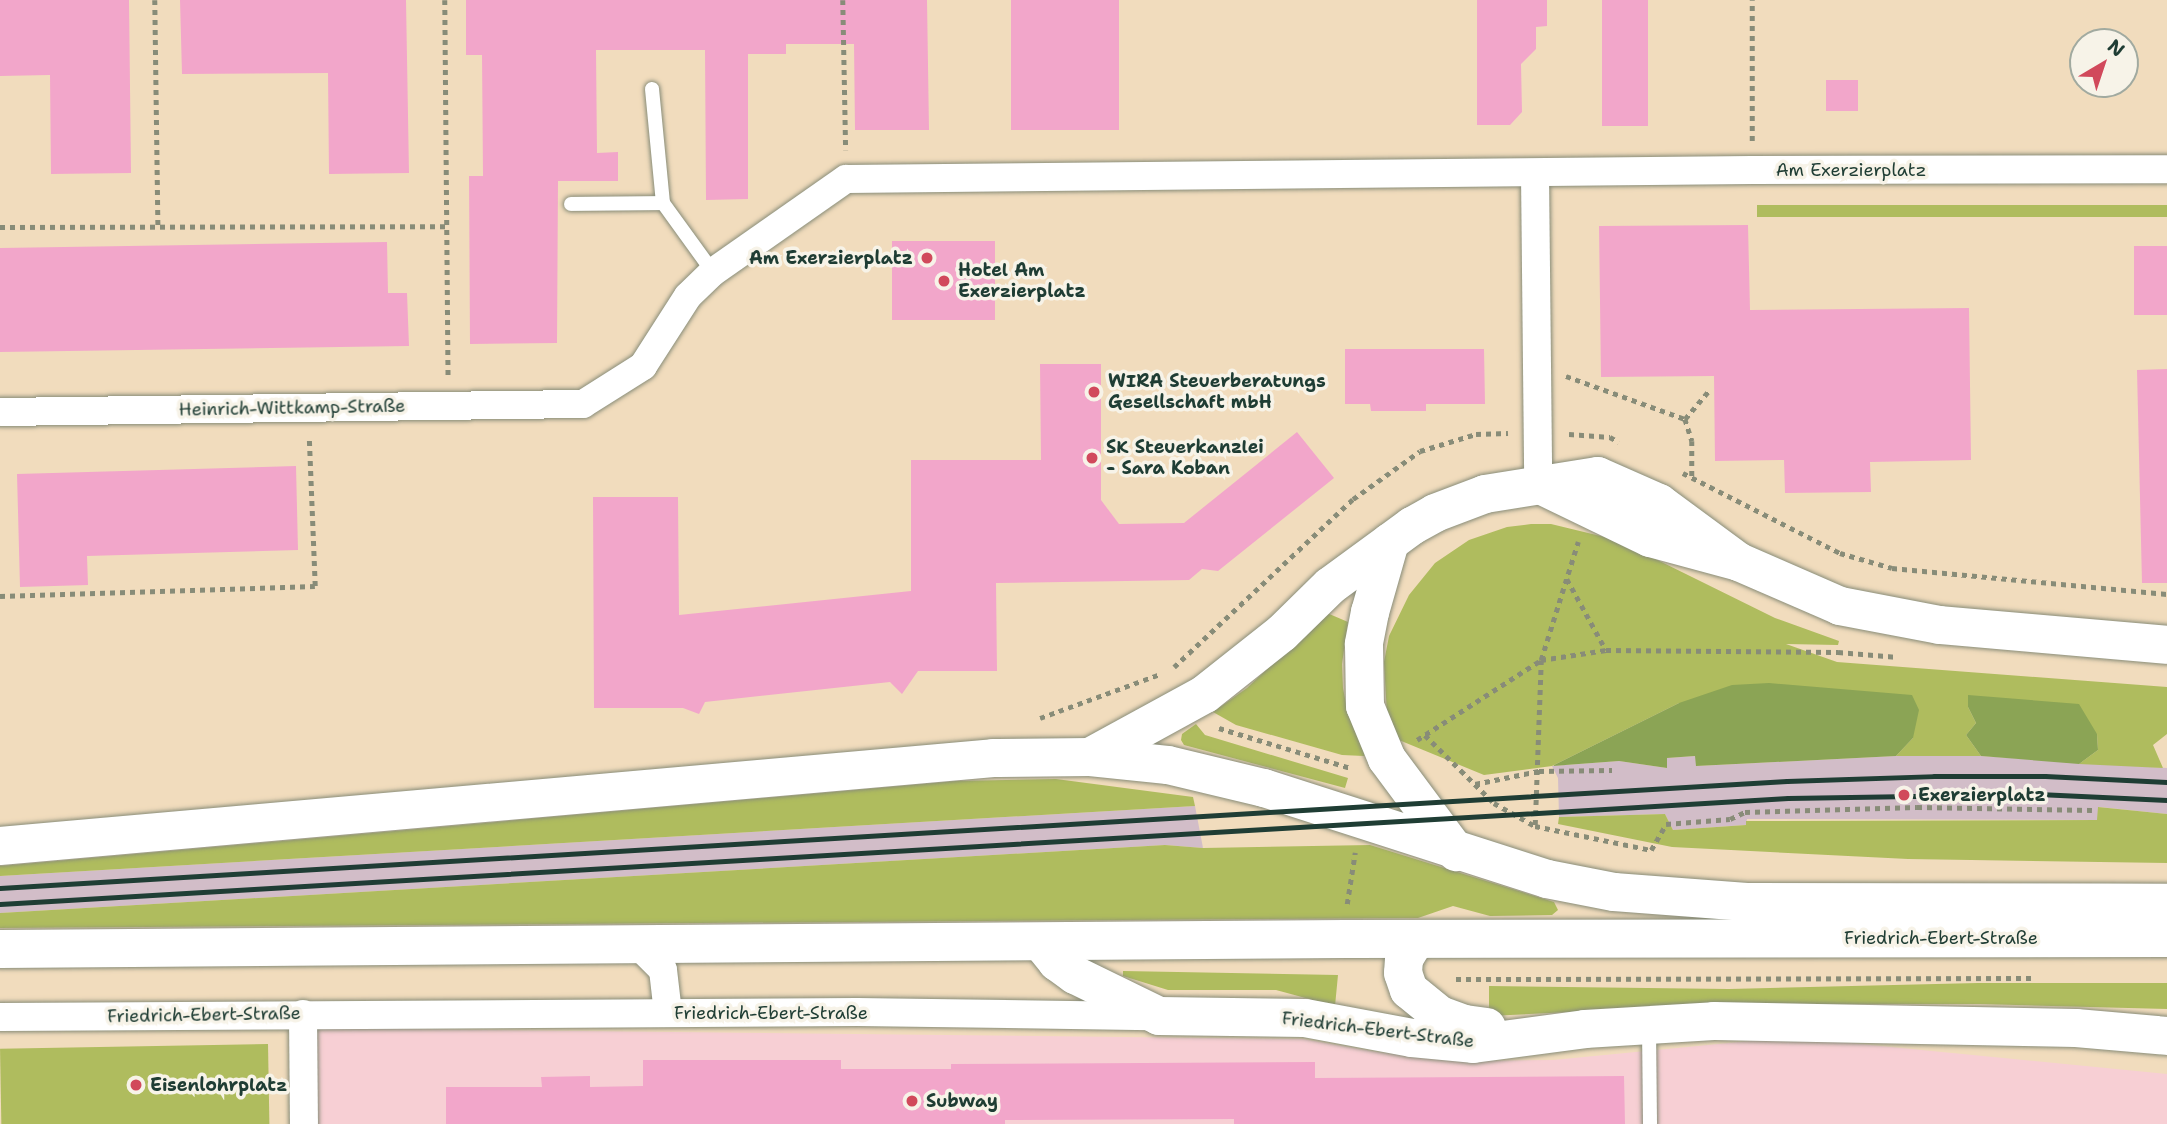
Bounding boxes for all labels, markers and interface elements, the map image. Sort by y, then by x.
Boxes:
north arrow [2069,28,2139,98]
text: N [2103,33,2130,62]
street label: Am Exerzierplatz [1776,159,1926,181]
place label: Am Exerzierplatz [749,247,913,269]
marker: Am Exerzierplatz [919,250,935,266]
place label: Hotel Am Exerzierplatz [958,260,1086,302]
marker: Hotel Am Exerzierplatz [936,273,952,289]
place label: WIRA Steuerberatungs Gesellschaft mbH [1108,371,1326,414]
marker: WIRA Steuerberatungs Gesellschaft mbH [1086,384,1102,400]
street label: Heinrich-Wittkamp-Straße [178,395,406,421]
place label: SK Steuerkanzlei - Sara Koban [1106,437,1264,480]
marker: SK Steuerkanzlei - Sara Koban [1084,450,1100,466]
place label: Exerzierplatz [1918,784,2046,806]
marker: Exerzierplatz [1896,787,1912,803]
street label: Friedrich-Ebert-Straße [1844,927,2038,949]
street label: Friedrich-Ebert-Straße [674,1002,868,1024]
street label: Friedrich-Ebert-Straße [107,1003,301,1027]
street label: Friedrich-Ebert-Straße [1281,1007,1475,1053]
place label: Eisenlohrplatz [150,1074,288,1096]
marker: Eisenlohrplatz [128,1077,144,1093]
place label: Subway [926,1090,998,1112]
marker: Subway [904,1093,920,1109]

